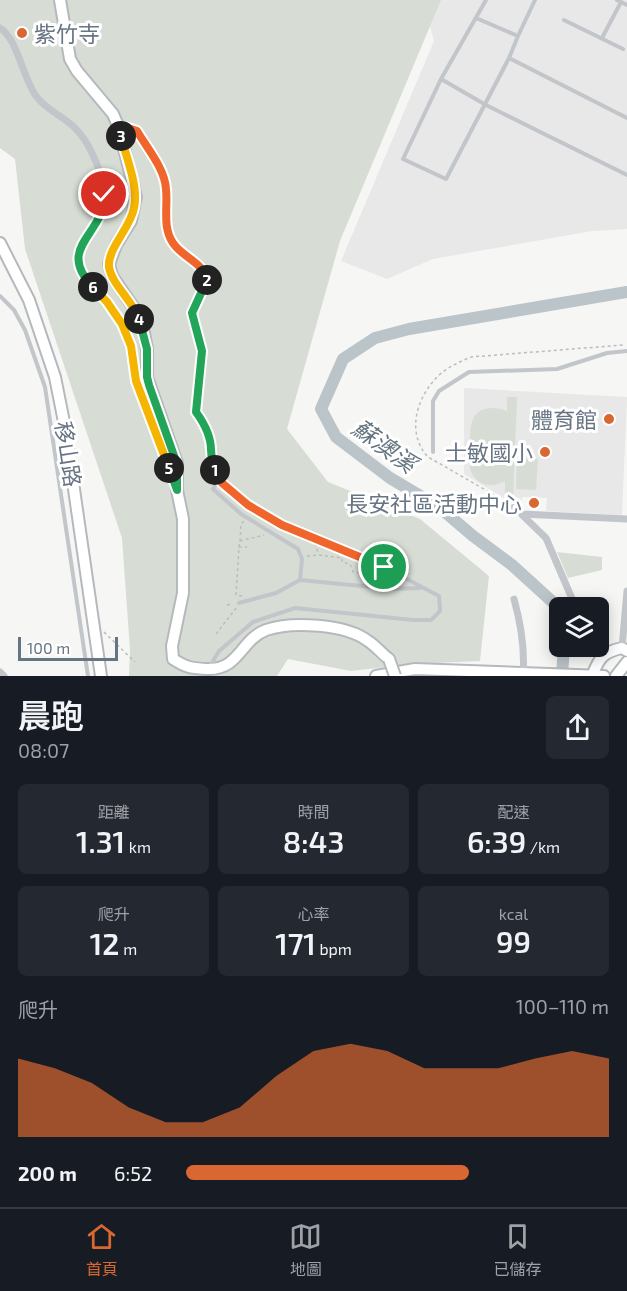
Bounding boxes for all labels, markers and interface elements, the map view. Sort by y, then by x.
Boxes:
place label: 紫竹寺 [34,20,100,46]
marker: 紫竹寺 [15,26,29,40]
pin: 3 [106,121,136,151]
text: 3 [116,126,126,145]
pin [78,168,129,219]
icon: check [87,177,120,210]
pin: 2 [192,265,222,295]
text: 2 [202,270,212,289]
pin: 6 [78,272,108,302]
text: 6 [88,277,98,296]
pin: 4 [124,304,154,334]
text: 4 [134,309,144,328]
place label: 體育館 [531,406,597,432]
water label: 蘇澳溪 [347,412,425,480]
marker: 體育館 [602,412,616,426]
street label: 移山路 [51,419,87,489]
place label: 士敏國小 [445,439,533,465]
marker: 士敏國小 [538,445,552,459]
pin: 5 [154,453,184,483]
pin: 1 [200,455,230,485]
text: 5 [165,458,173,477]
text: 1 [212,460,218,479]
place label: 長安社區活動中心 [346,490,522,516]
marker: 長安社區活動中心 [527,496,541,510]
pin [358,541,409,592]
icon: arrive [367,550,400,583]
map controls [549,597,609,657]
button: layers [549,597,609,657]
scale bar [18,634,118,662]
text: 100 m [27,638,70,657]
text: 晨跑 [18,695,84,735]
button: share [546,696,609,759]
text: 08:07 [18,738,69,762]
text: 距離 [97,802,130,821]
text: 時間 [297,802,330,821]
text: 配速 [497,802,530,821]
text: 1.31 [76,823,125,859]
text: 8:43 [283,823,344,859]
text: 6:39 [467,823,526,859]
text: km [125,837,151,856]
text: /km [526,837,560,856]
text: 爬升 [97,904,130,923]
text: 心率 [297,904,330,923]
text: kcal [499,904,528,923]
text: 99 [496,923,531,959]
text: 12 [90,925,120,961]
text: 171 [275,925,316,961]
text: m [120,939,137,958]
text: bpm [316,939,352,958]
text: 100–110 m [516,994,609,1018]
text: 爬升 [18,997,58,1021]
text: 200 m [18,1161,77,1185]
text: 6:52 [114,1161,152,1185]
tab: 首頁 [85,1220,118,1280]
tab: 地圖 [289,1220,322,1280]
tab: 已儲存 [493,1220,541,1280]

